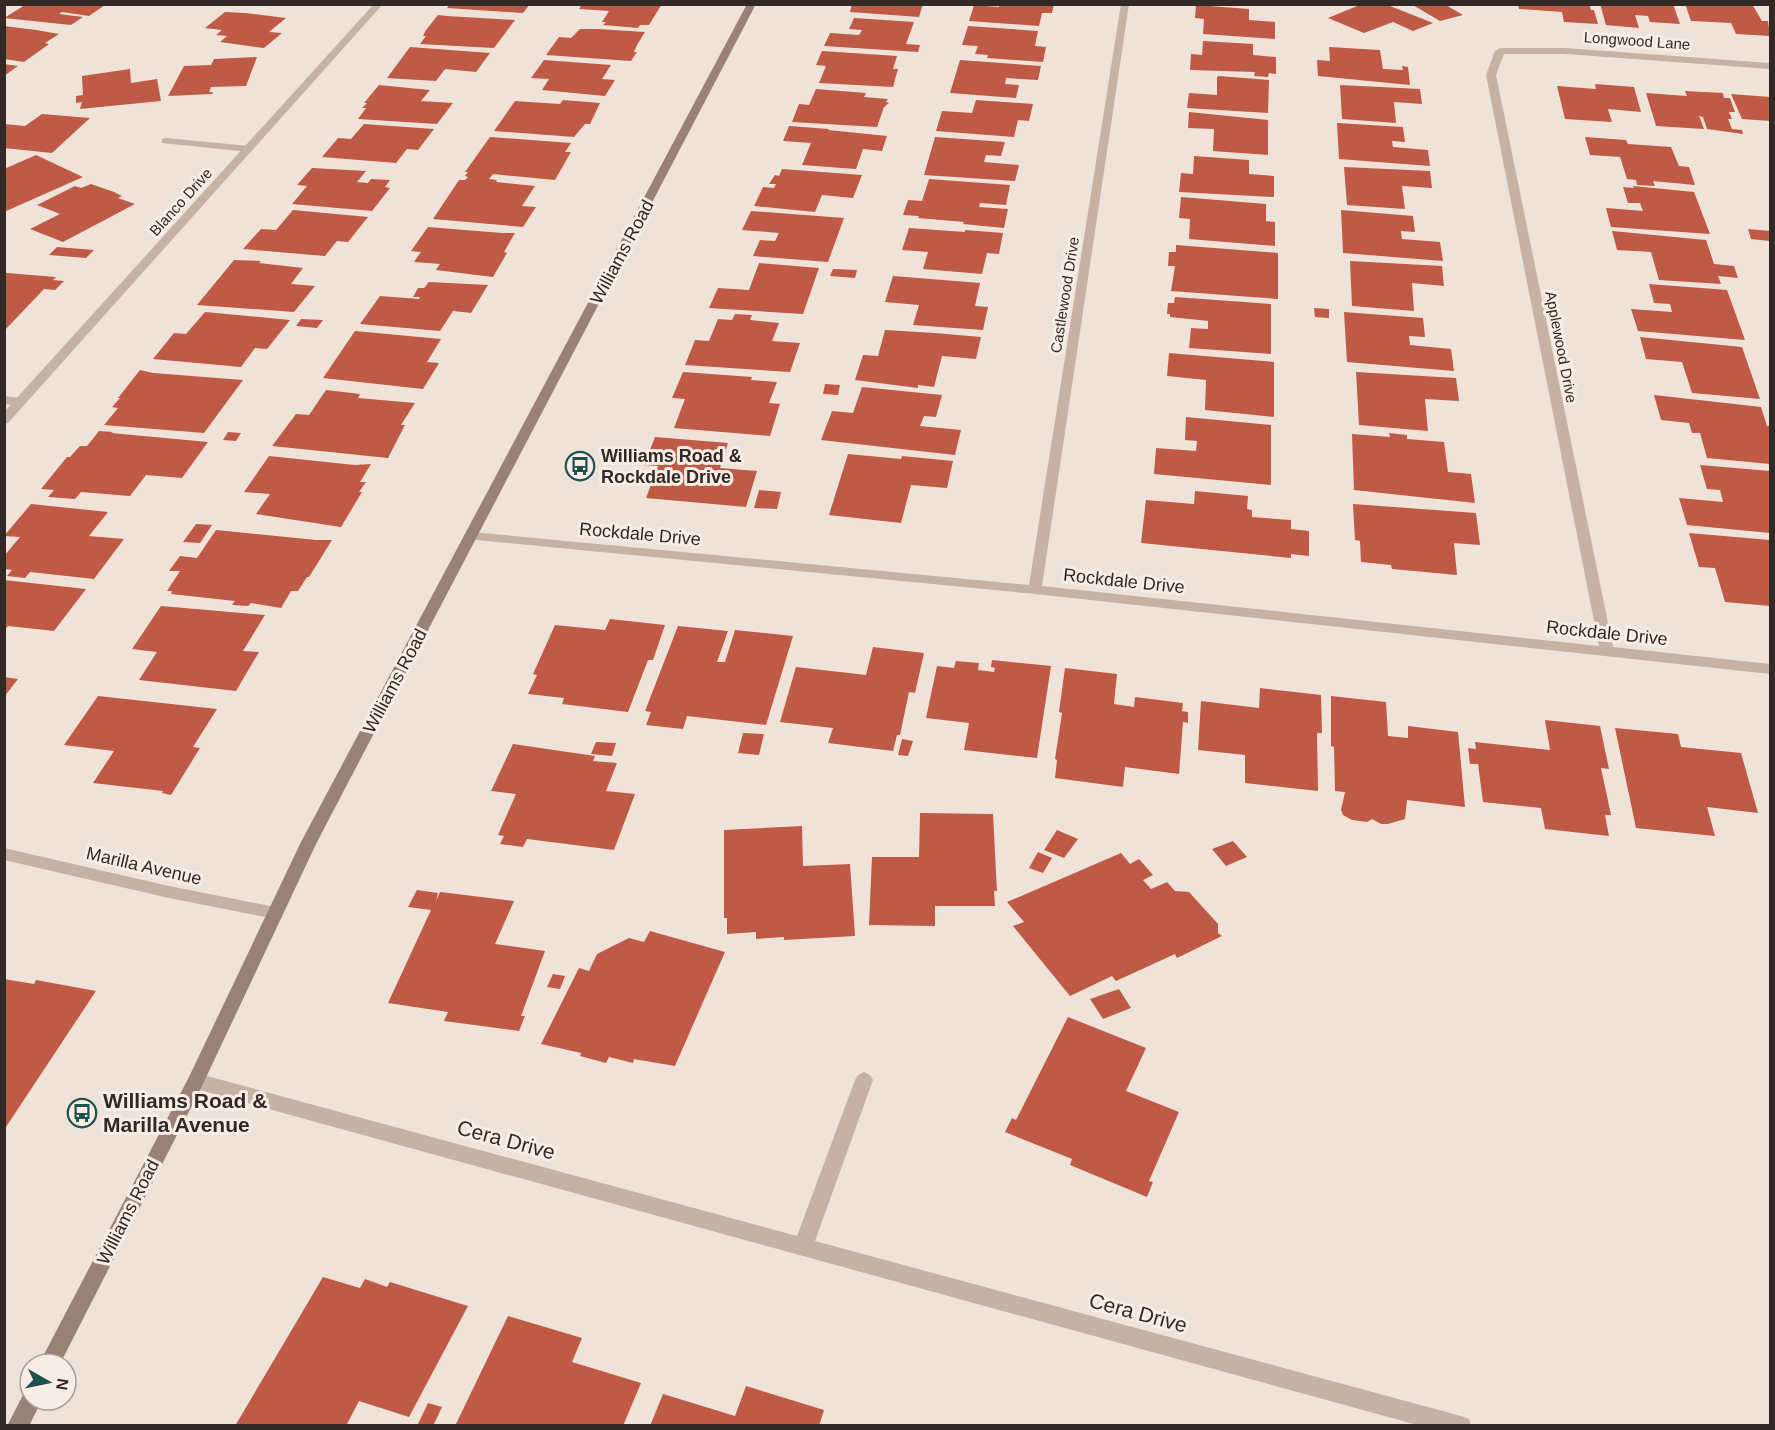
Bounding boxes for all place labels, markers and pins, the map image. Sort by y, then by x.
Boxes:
place label: Williams Road & Rockdale Drive [601,446,742,487]
bus stop icon: Williams Road & Rockdale Drive [564,450,596,482]
place label: Williams Road & Marilla Avenue [103,1089,267,1136]
bus stop icon: Williams Road & Marilla Avenue [66,1097,98,1129]

